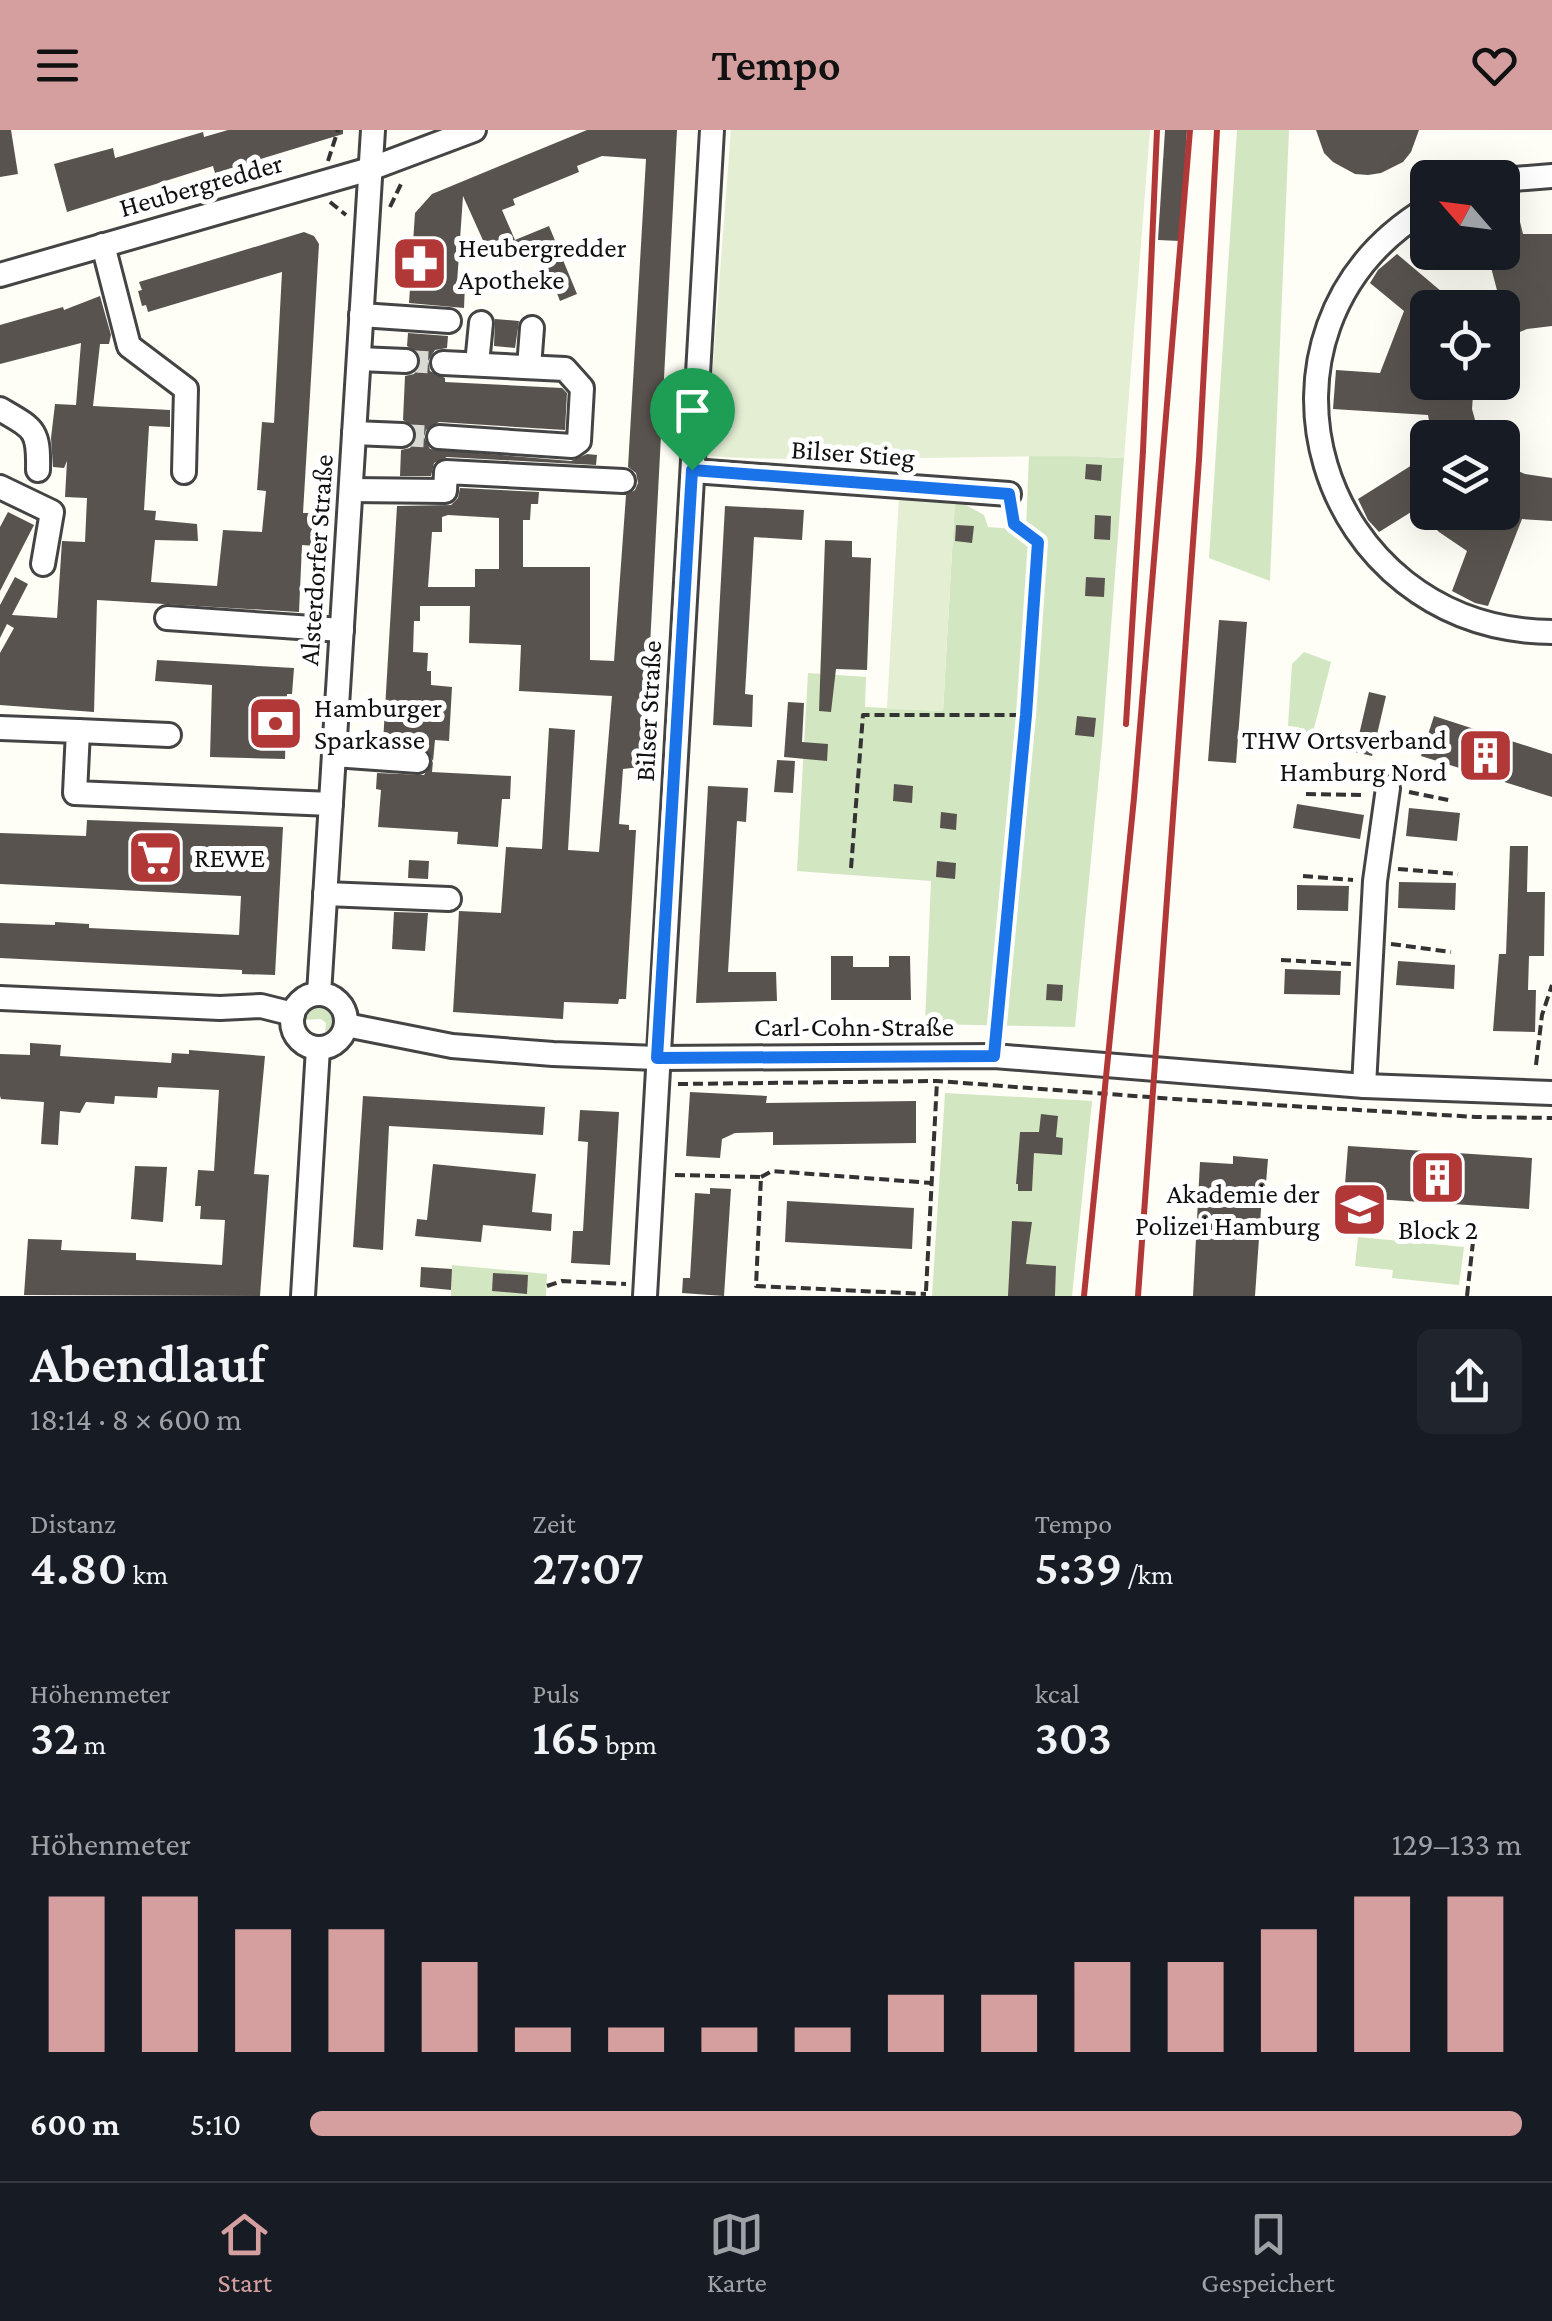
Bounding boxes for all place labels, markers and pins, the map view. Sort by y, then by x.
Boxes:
place label: Heubergredder Apotheke [458,232,627,295]
pharmacy icon: Heubergredder Apotheke [389,233,449,293]
pin [650,368,735,471]
place label: Hamburger Sparkasse [314,692,442,755]
bank icon: Hamburger Sparkasse [245,693,305,753]
place label: THW Ortsverband Hamburg Nord [1242,724,1447,787]
building icon: THW Ortsverband Hamburg Nord [1456,725,1516,785]
supermarket icon: REWE [125,827,185,887]
place label: REWE [194,842,265,873]
building icon: Block 2 [1408,1148,1468,1208]
place label: Akademie der Polizei Hamburg [1135,1178,1320,1241]
school or university icon: Akademie der Polizei Hamburg [1329,1179,1389,1239]
place label: Block 2 [1398,1214,1478,1245]

